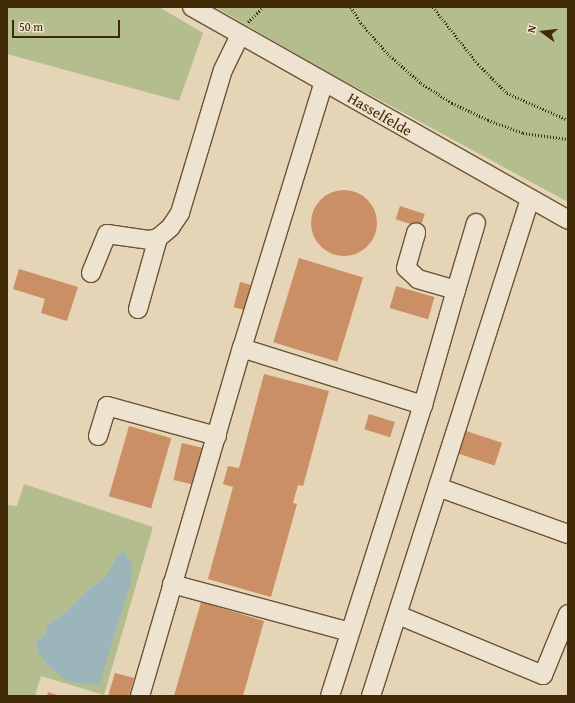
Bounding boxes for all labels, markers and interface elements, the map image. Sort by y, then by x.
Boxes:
scale bar [14,12,122,38]
north arrow [523,12,563,52]
text: 50 m [19,18,43,35]
text: N [523,23,540,35]
street label: Hasselfelde [345,88,415,140]

